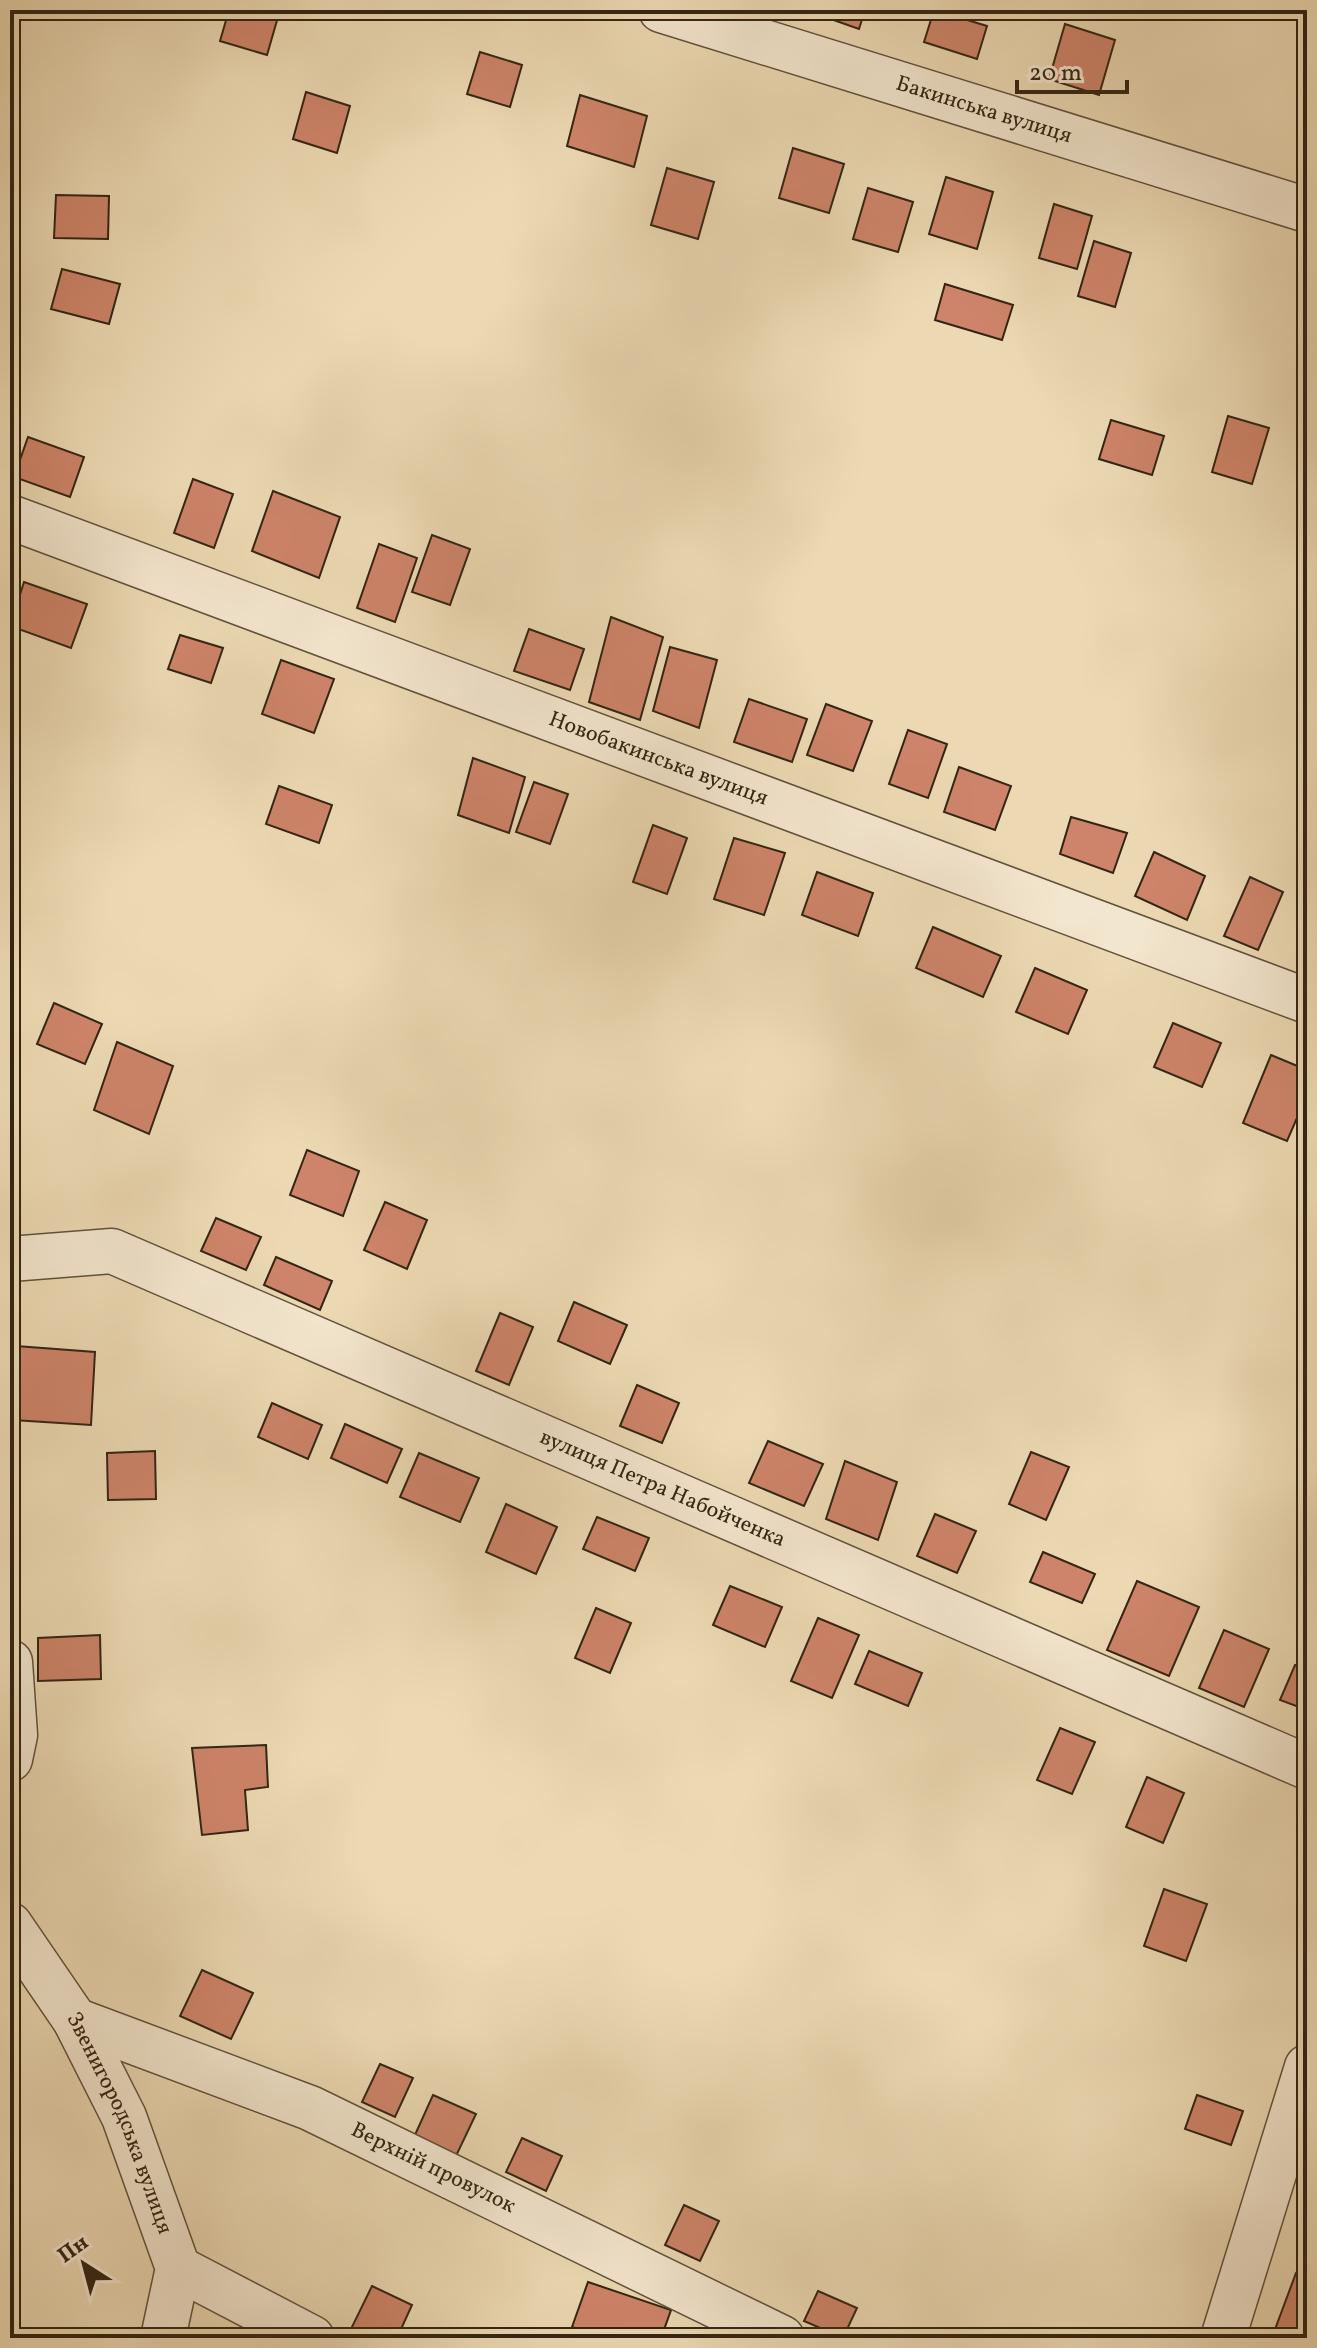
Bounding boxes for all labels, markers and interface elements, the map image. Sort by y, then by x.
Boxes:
scale bar [1017,44,1127,94]
text: 20 m [1029,57,1082,91]
street label: Бакинська вулиця [892,68,1076,152]
street label: Новобакинська вулиця [544,704,772,814]
street label: вулиця Петра Набойченка [535,1422,790,1555]
street label: Звенигородська вулиця [59,2006,180,2238]
street label: Верхній провулок [346,2115,521,2221]
north arrow [44,2224,124,2304]
text: Пн [52,2228,95,2272]

